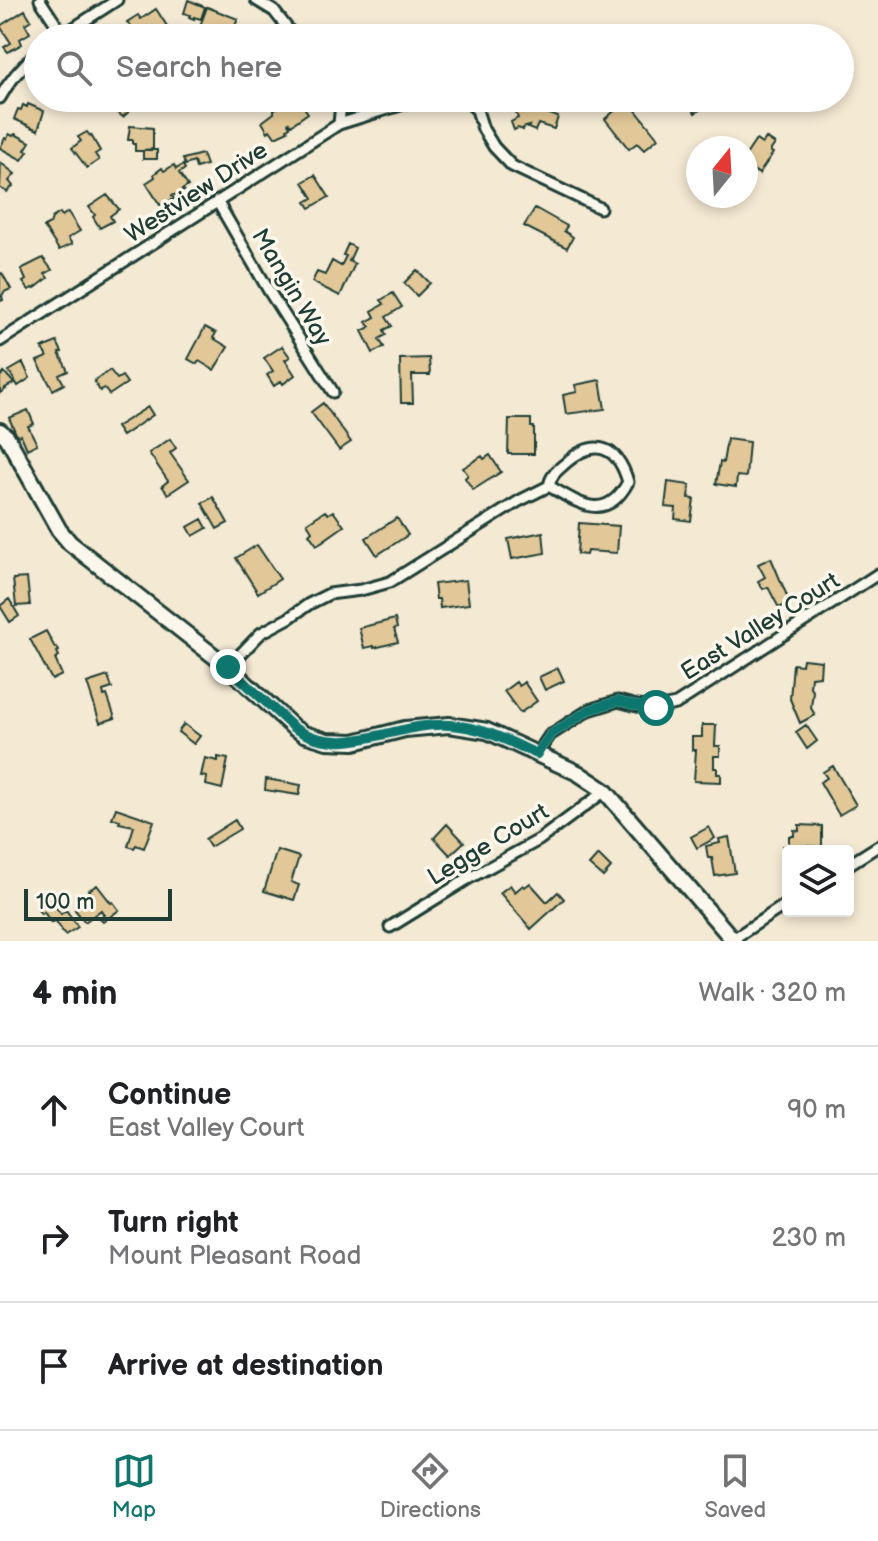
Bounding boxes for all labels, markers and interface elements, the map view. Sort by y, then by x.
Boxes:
search box [24,24,854,112]
icon: search [52,46,96,90]
text: Search here [116,50,282,86]
street label: Westview Drive [119,135,273,249]
north arrow [686,136,758,208]
street label: Mangin Way [245,224,338,351]
street label: East Valley Court [676,566,845,687]
route end [210,649,246,685]
route start [638,690,674,726]
street label: Legge Court [423,797,555,892]
map controls [782,845,854,917]
button: layers [782,845,854,917]
scale bar [24,885,172,921]
text: 100 m [36,889,95,916]
text: 4 min [32,973,118,1014]
text: Walk · 320 m [698,978,846,1009]
text: Continue [108,1077,231,1113]
icon: ahead [32,1088,76,1132]
text: 90 m [787,1095,846,1126]
text: East Valley Court [108,1113,304,1144]
text: Turn right [108,1205,239,1241]
icon: right [32,1216,76,1260]
text: 230 m [771,1223,846,1254]
text: Mount Pleasant Road [108,1241,361,1272]
icon: arrive [32,1344,76,1388]
text: Arrive at destination [108,1348,384,1384]
tab: Map [112,1449,156,1524]
tab: Directions [380,1449,481,1524]
tab: Saved [704,1449,766,1524]

